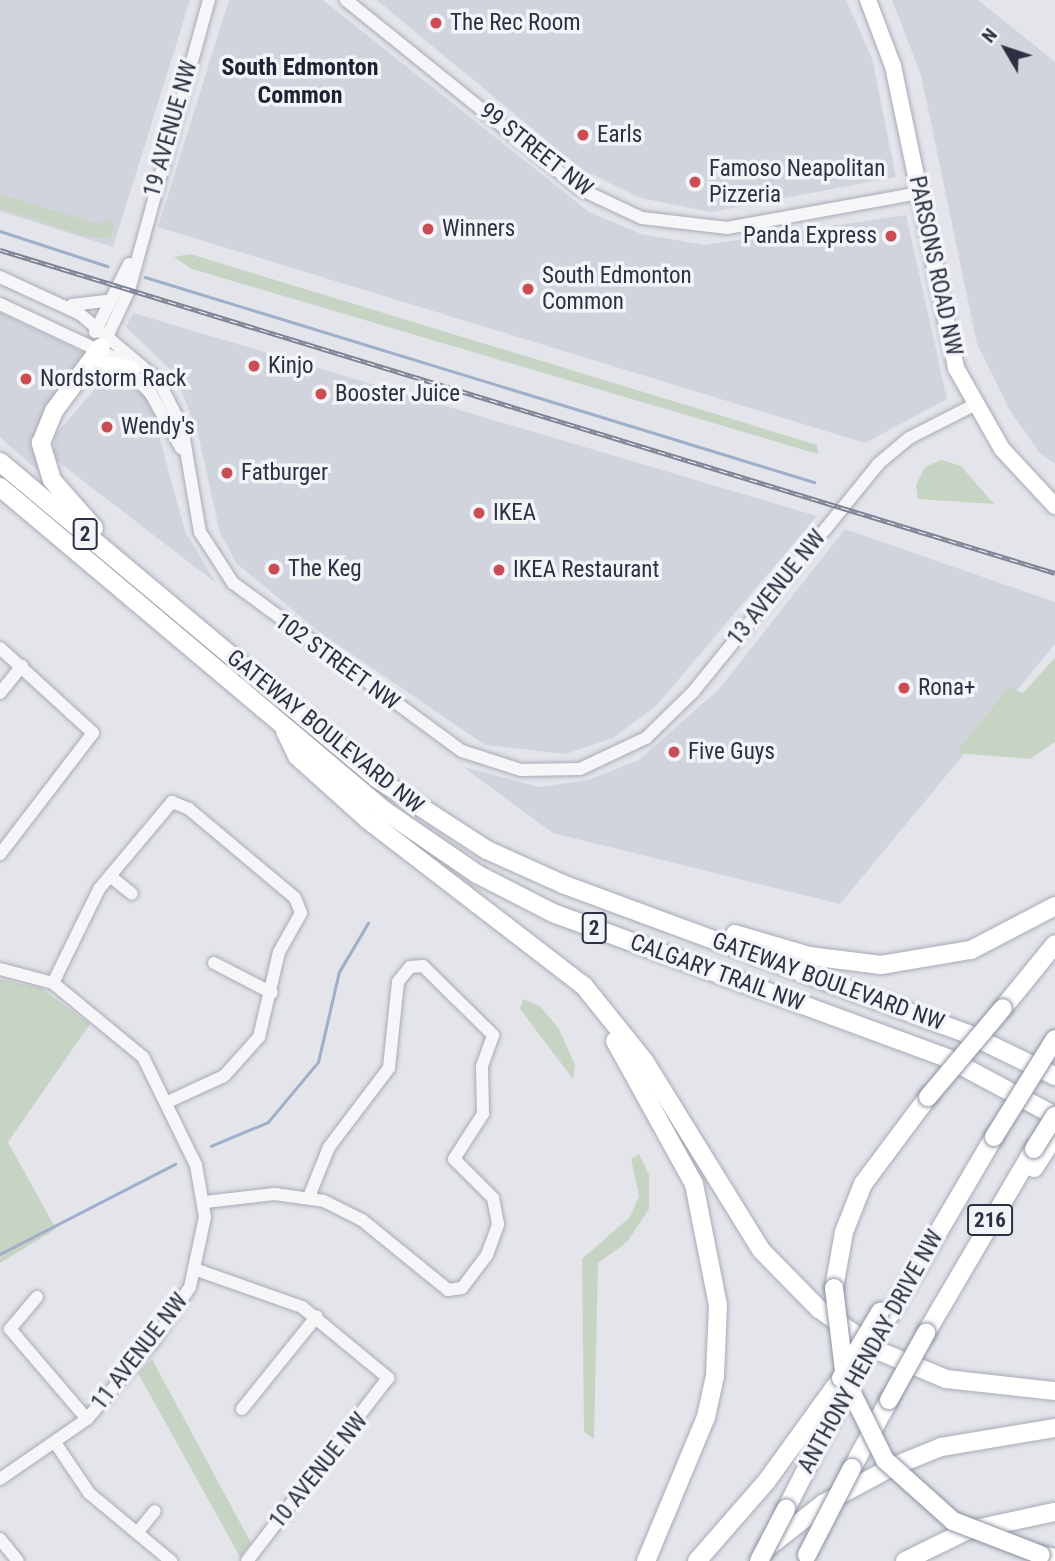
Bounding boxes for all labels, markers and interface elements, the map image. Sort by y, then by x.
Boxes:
place label: The Rec Room [450,9,581,37]
north arrow [971,14,1041,84]
marker: The Rec Room [428,15,444,31]
text: N [977,24,1002,47]
district label: South Edmonton Common [221,54,379,110]
street label: 19 AVENUE NW [138,58,204,200]
street label: 99 STREET NW [474,97,598,203]
place label: Earls [597,121,642,149]
marker: Earls [575,127,591,143]
place label: Famoso Neapolitan Pizzeria [709,155,885,209]
marker: Famoso Neapolitan Pizzeria [687,174,703,190]
street label: PARSONS ROAD NW [902,174,968,358]
place label: Winners [442,215,515,243]
marker: Winners [420,221,436,237]
place label: Panda Express [743,222,877,250]
marker: Panda Express [883,228,899,244]
place label: South Edmonton Common [542,262,692,316]
marker: South Edmonton Common [520,281,536,297]
place label: Kinjo [268,352,314,380]
marker: Kinjo [246,358,262,374]
place label: Nordstorm Rack [40,365,186,393]
marker: Nordstorm Rack [18,371,34,387]
place label: Booster Juice [335,380,460,408]
marker: Booster Juice [313,386,329,402]
place label: Wendy's [121,413,195,441]
marker: Wendy's [99,419,115,435]
place label: Fatburger [241,459,328,487]
marker: Fatburger [219,465,235,481]
place label: IKEA [493,499,536,527]
marker: IKEA [471,505,487,521]
road number: 2 [71,516,99,552]
street label: 13 AVENUE NW [722,525,832,651]
place label: The Keg [288,555,362,583]
place label: IKEA Restaurant [513,556,659,584]
marker: The Keg [266,561,282,577]
marker: IKEA Restaurant [491,562,507,578]
street label: 102 STREET NW [269,607,405,717]
street label: GATEWAY BOULEVARD NW [221,644,429,820]
place label: Rona+ [918,674,975,702]
marker: Rona+ [896,680,912,696]
place label: Five Guys [688,738,775,766]
marker: Five Guys [666,744,682,760]
road number: 2 [580,911,608,946]
street label: GATEWAY BOULEVARD NW [708,927,948,1037]
street label: CALGARY TRAIL NW [626,929,808,1017]
road number: 216 [965,1202,1014,1238]
street label: ANTHONY HENDAY DRIVE NW [793,1226,949,1478]
street label: 11 AVENUE NW [86,1288,194,1416]
street label: 10 AVENUE NW [264,1408,374,1534]

